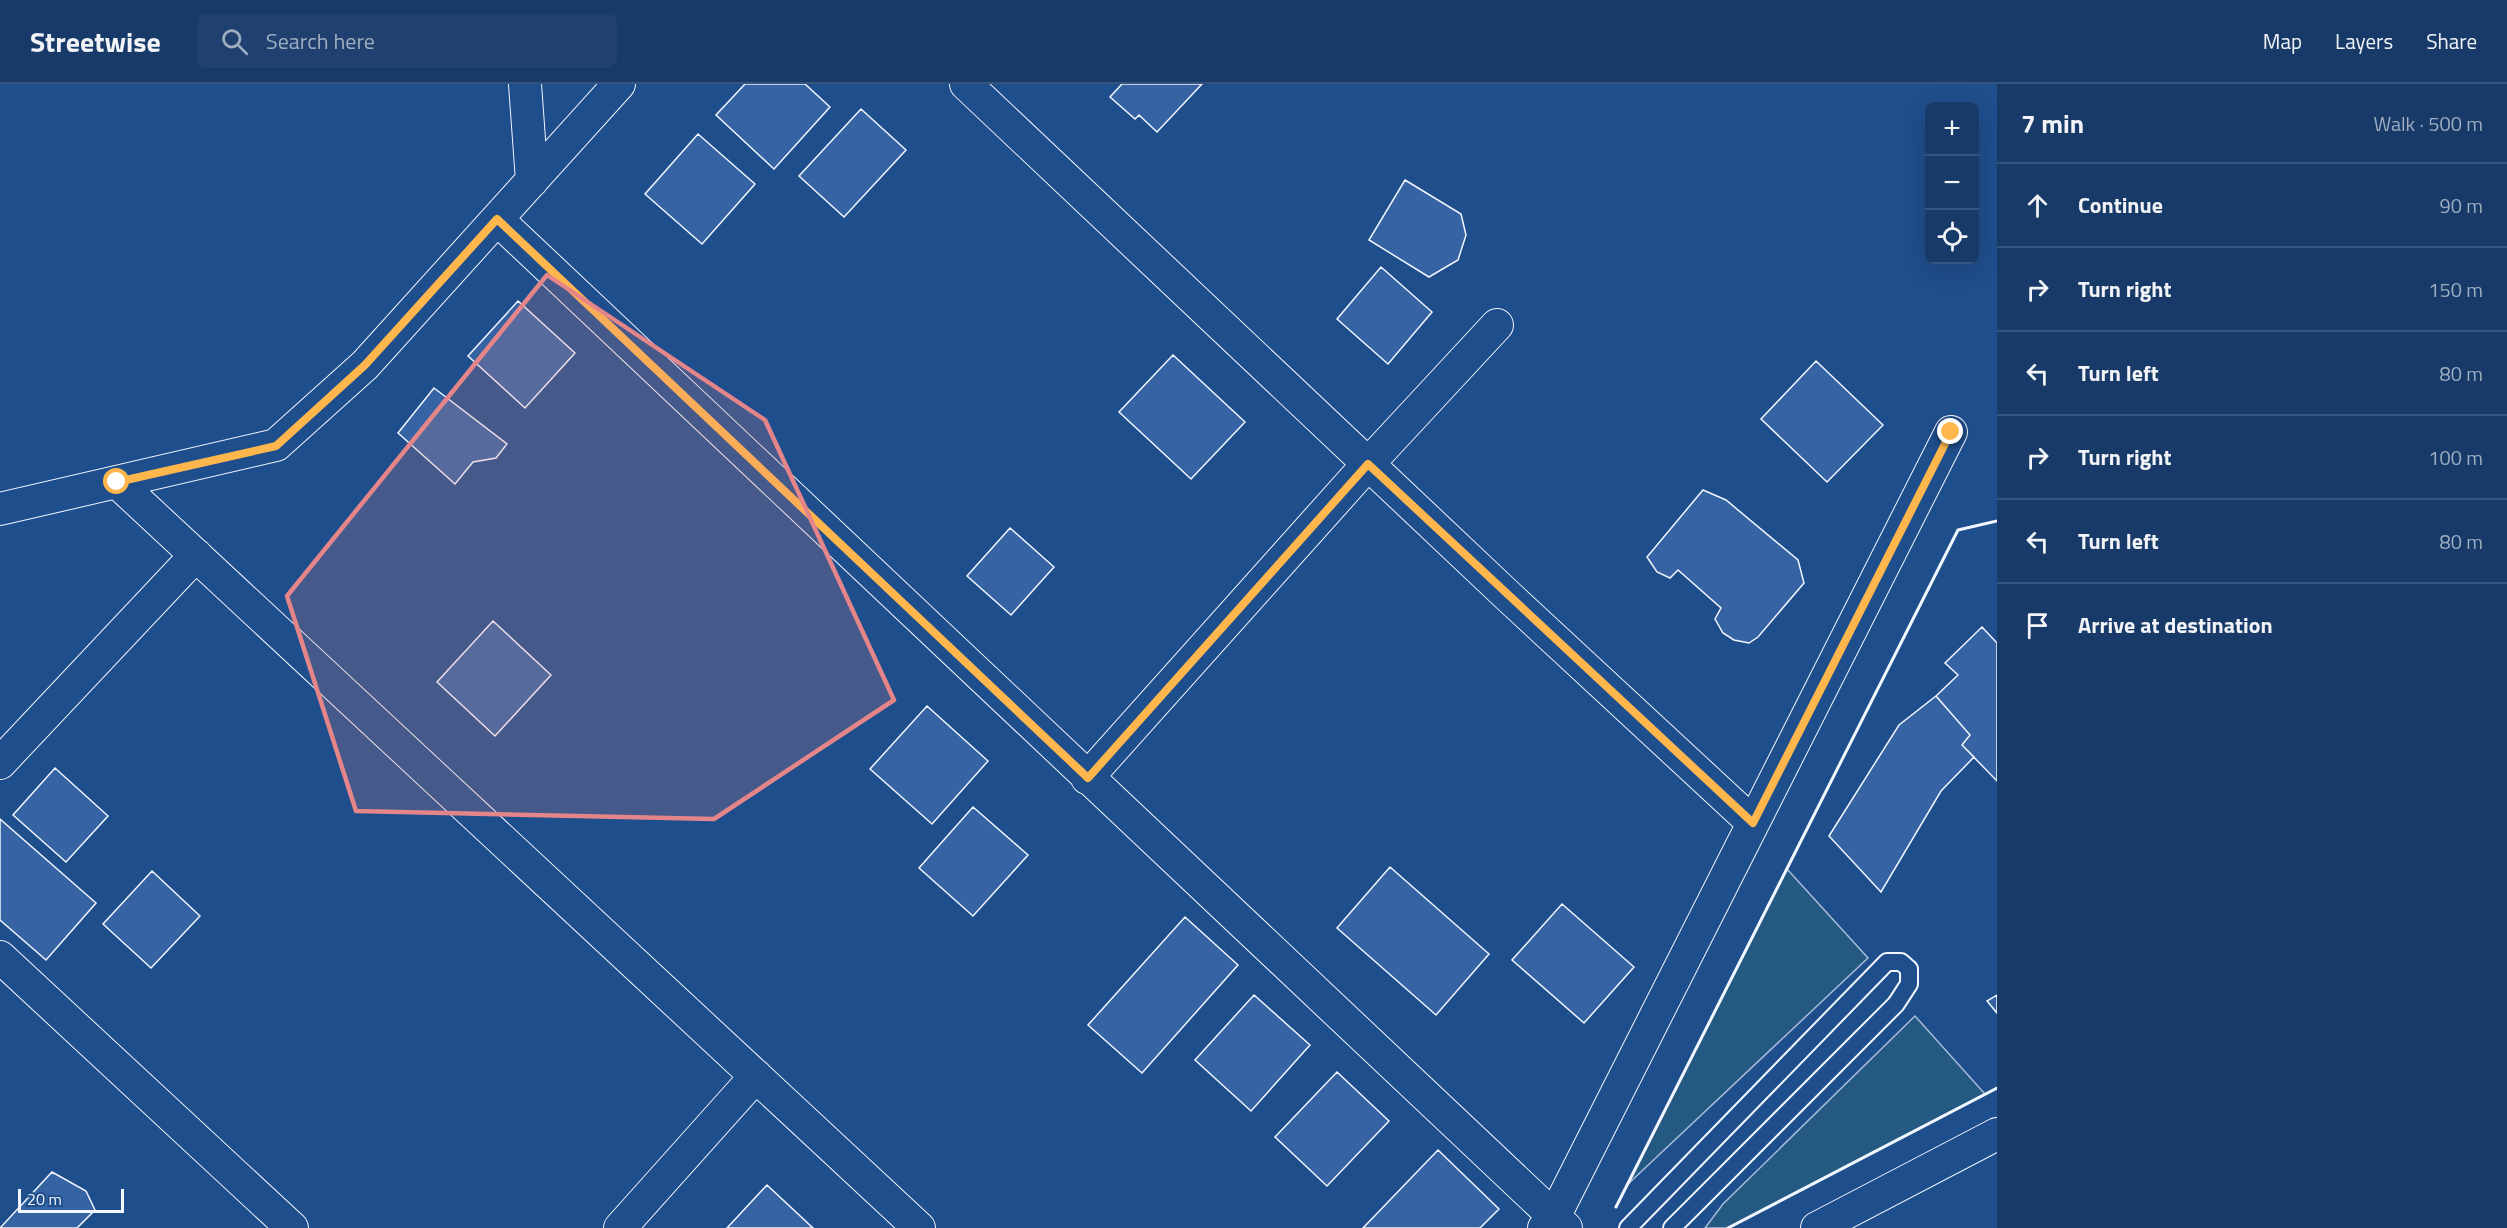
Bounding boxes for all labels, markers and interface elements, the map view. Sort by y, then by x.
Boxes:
search box [197,14,617,68]
text: Streetwise [30,20,161,63]
text: Search here [266,24,375,58]
icon: search [218,25,251,58]
text: Map [2263,25,2302,57]
text: Layers [2335,25,2393,57]
text: Share [2426,25,2477,57]
map controls [1925,102,1979,264]
button: + [1925,102,1979,156]
text: 7 min [2021,104,2084,143]
text: Walk · 500 m [2374,108,2483,139]
button: − [1925,156,1979,210]
text: Continue [2078,188,2163,222]
icon: ahead [2021,189,2054,222]
text: 90 m [2439,190,2483,221]
button: locate [1925,210,1979,264]
text: Turn right [2078,272,2172,306]
icon: right [2021,273,2054,306]
text: 150 m [2428,274,2483,305]
text: Turn left [2078,356,2159,390]
icon: left [2021,357,2054,390]
text: 80 m [2439,358,2483,389]
route end [1937,418,1963,444]
text: Turn right [2078,440,2172,474]
icon: right [2021,441,2054,474]
text: 100 m [2428,442,2483,473]
route start [103,468,129,494]
text: Turn left [2078,524,2159,558]
icon: left [2021,525,2054,558]
text: 80 m [2439,526,2483,557]
text: Arrive at destination [2078,608,2273,642]
icon: arrive [2021,609,2054,642]
scale bar [18,1186,124,1214]
text: 20 m [27,1187,62,1211]

